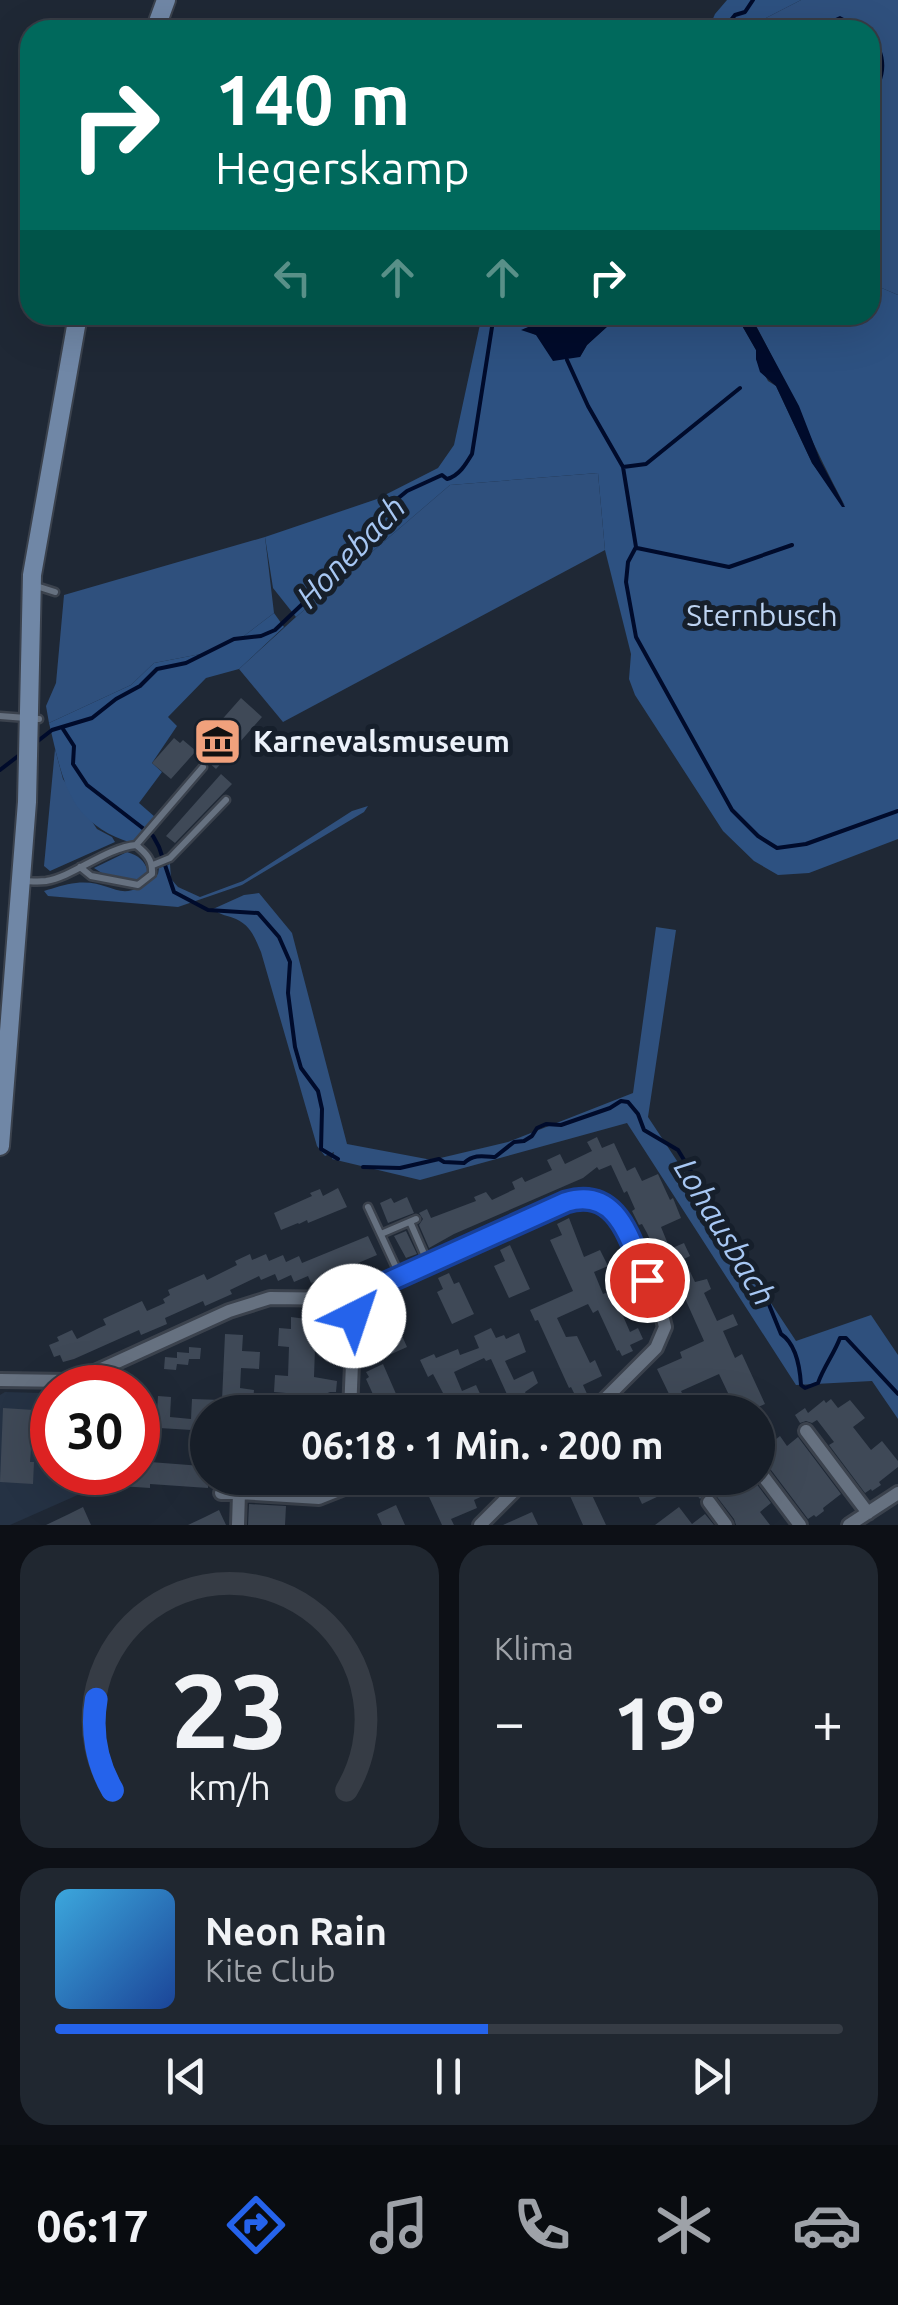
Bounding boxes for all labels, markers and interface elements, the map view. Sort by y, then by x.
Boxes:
icon: right [50,60,180,190]
text: 140 m [215,60,410,138]
text: Hegerskamp [215,142,469,193]
icon: left [265,250,320,305]
icon: ahead [370,250,425,305]
icon: ahead [475,250,530,305]
icon: right [580,250,635,305]
water label: Honebach [289,488,412,614]
park label: Sternbusch [686,598,838,632]
museum icon: Karnevalsmuseum [192,716,244,768]
place label: Karnevalsmuseum [253,724,510,758]
water label: Lohausbach [668,1152,784,1311]
pin [605,1238,690,1323]
icon: arrive [620,1253,675,1308]
position arrow [302,1264,406,1368]
speed limit sign: 30 [30,1365,160,1495]
text: 06:18 · 1 Min. · 200 m [301,1424,664,1466]
text: Klima [494,1630,574,1666]
text: 23 [171,1651,288,1768]
text: 19° [613,1680,724,1764]
text: − [494,1691,525,1752]
text: + [812,1691,843,1752]
text: km/h [188,1767,271,1807]
text: Neon Rain [205,1910,387,1952]
text: Kite Club [205,1952,335,1988]
icon: previous [159,2049,214,2104]
icon: pause [421,2049,476,2104]
icon: next [684,2049,739,2104]
icon: directions [221,2190,291,2260]
icon: music [364,2190,434,2260]
icon: phone [507,2190,577,2260]
icon: climate [649,2190,719,2260]
icon: car [792,2190,862,2260]
text: 06:17 [36,2200,149,2251]

